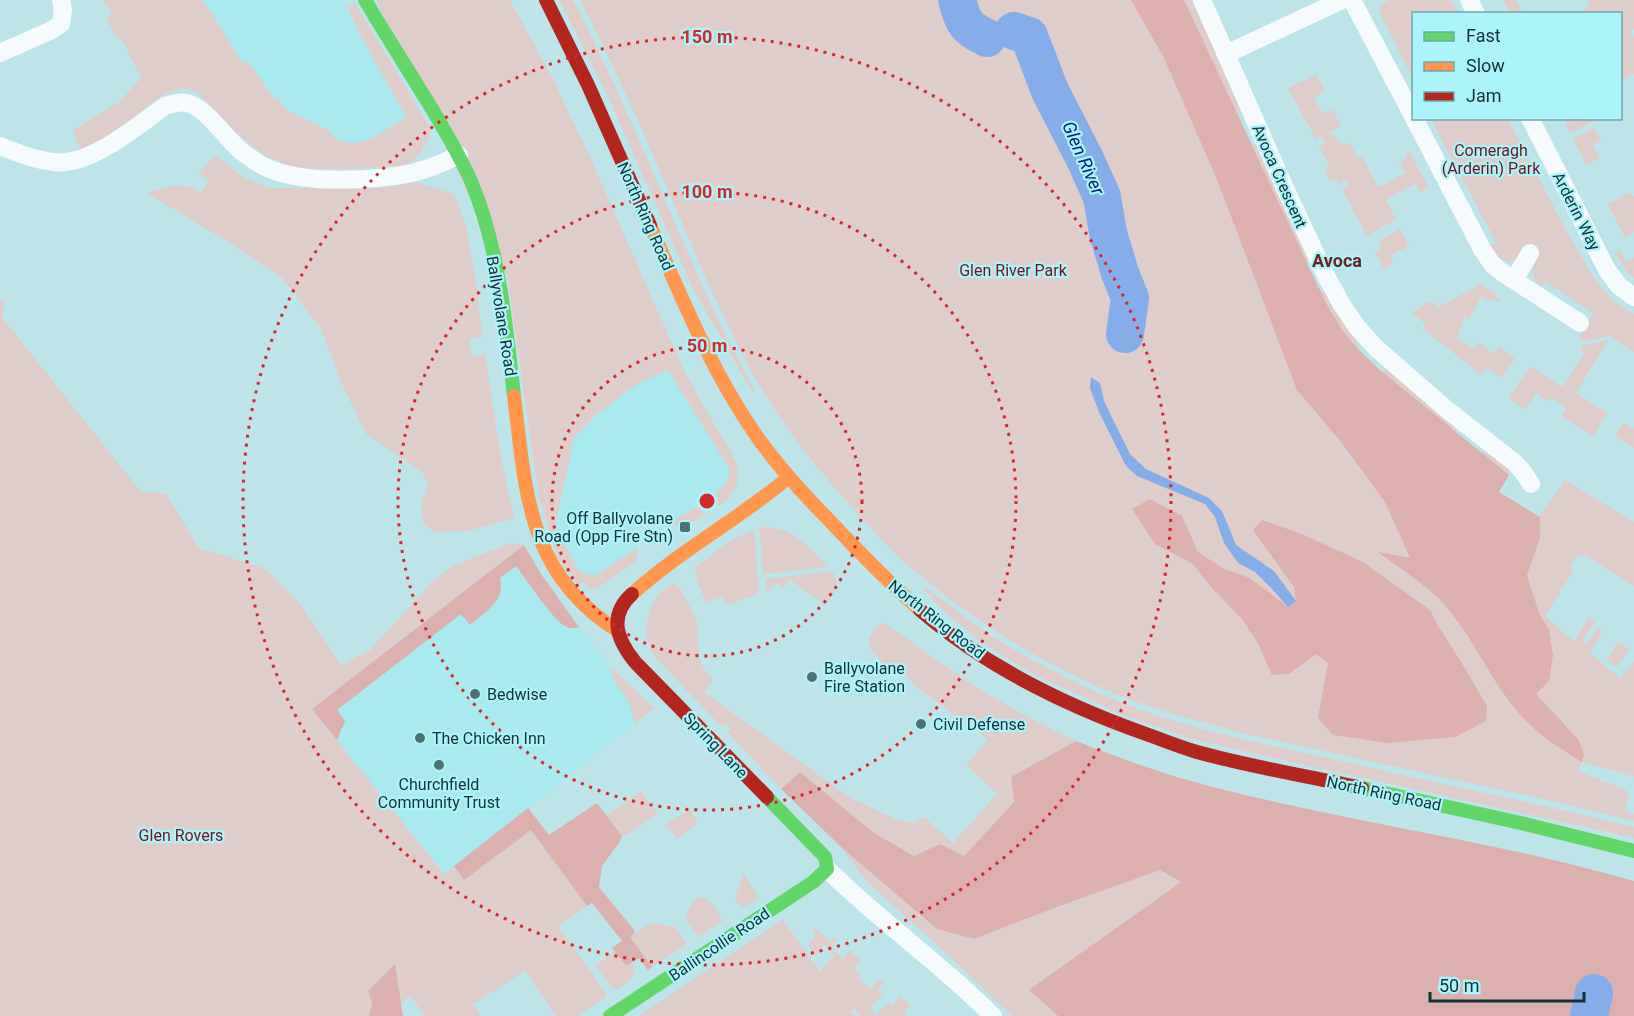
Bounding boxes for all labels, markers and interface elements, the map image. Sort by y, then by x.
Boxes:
legend [1412,12,1622,120]
text: Fast [1466,25,1501,46]
text: 150 m [681,26,733,47]
text: Slow [1466,55,1505,76]
text: Jam [1466,85,1502,106]
water label: Glen River [1058,118,1109,199]
street label: Avoca Crescent [1248,122,1311,231]
park label: Comeragh (Arderin) Park [1442,141,1541,178]
street label: North Ring Road [613,159,678,273]
street label: Arderin Way [1549,169,1605,254]
text: 100 m [681,181,733,202]
district label: Avoca [1312,250,1362,271]
street label: Ballyvolane Road [483,255,520,378]
park label: Glen River Park [959,261,1068,280]
text: 50 m [687,335,727,356]
centre of rings [697,491,717,511]
place label: Off Ballyvolane Road (Opp Fire Stn) [534,509,673,546]
marker: Off Ballyvolane Road (Opp Fire Stn) [678,520,692,534]
street label: North Ring Road [885,576,988,663]
place label: Ballyvolane Fire Station [824,659,905,696]
marker: Ballyvolane Fire Station [805,670,819,684]
place label: Bedwise [487,685,547,704]
marker: Bedwise [468,687,482,701]
street label: Spring Lane [680,708,752,782]
place label: Civil Defense [933,715,1025,734]
marker: Civil Defense [914,717,928,731]
place label: The Chicken Inn [432,729,546,748]
marker: The Chicken Inn [413,731,427,745]
marker: Churchfield Community Trust [432,758,446,772]
street label: North Ring Road [1325,772,1443,815]
place label: Churchfield Community Trust [378,775,500,812]
park label: Glen Rovers [139,826,223,845]
street label: Ballincollie Road [665,904,773,985]
scale bar [1430,965,1584,1003]
text: 50 m [1439,975,1479,996]

